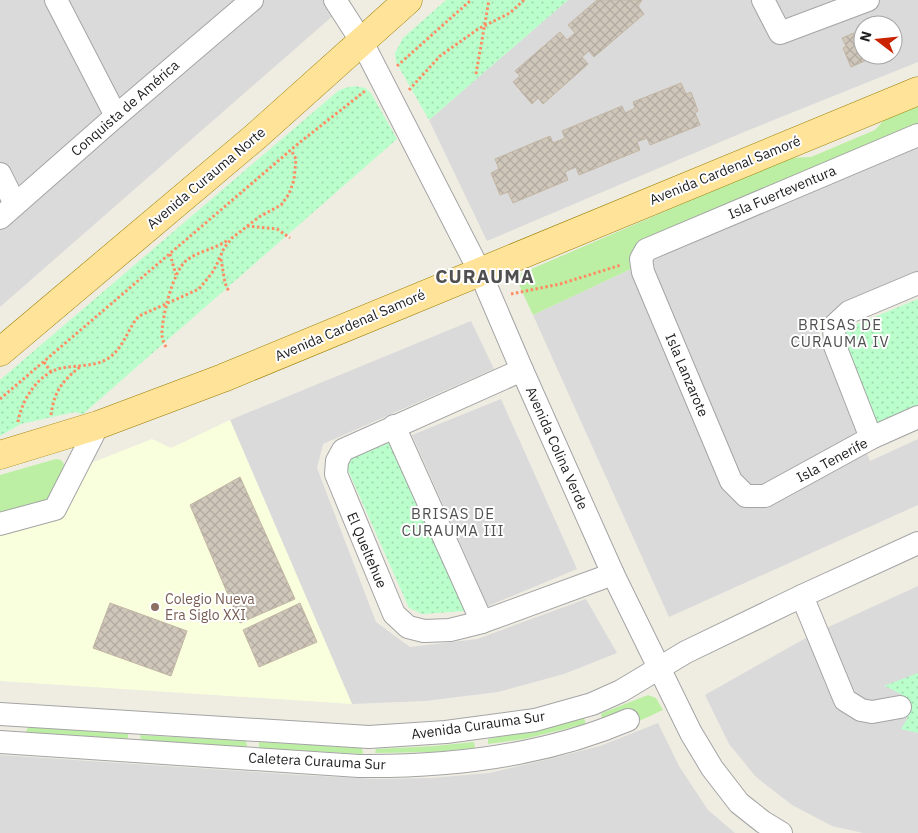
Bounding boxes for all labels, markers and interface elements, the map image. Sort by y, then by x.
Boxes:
north arrow [853,15,903,65]
text: N [855,29,876,44]
street label: Conquista de América [67,56,183,160]
street label: Avenida Curauma Norte [143,123,269,233]
street label: Avenida Cardenal Samoré [647,131,804,209]
street label: Isla Fuerteventura [725,161,839,223]
district label: CURAUMA [435,264,535,288]
street label: Avenida Cardenal Samoré [272,285,428,365]
district label: BRISAS DE CURAUMA IV [790,315,890,351]
street label: Isla Lanzarote [661,331,713,420]
street label: Avenida Colina Verde [522,384,592,513]
street label: Isla Tenerife [793,434,871,486]
district label: BRISAS DE CURAUMA III [401,504,505,540]
street label: El Queltehue [343,509,391,591]
place label: Colegio Nueva Era Siglo XXI [165,590,255,624]
marker: Colegio Nueva Era Siglo XXI [149,601,161,613]
street label: Avenida Curauma Sur [410,707,546,743]
street label: Caletera Curauma Sur [248,748,386,774]

